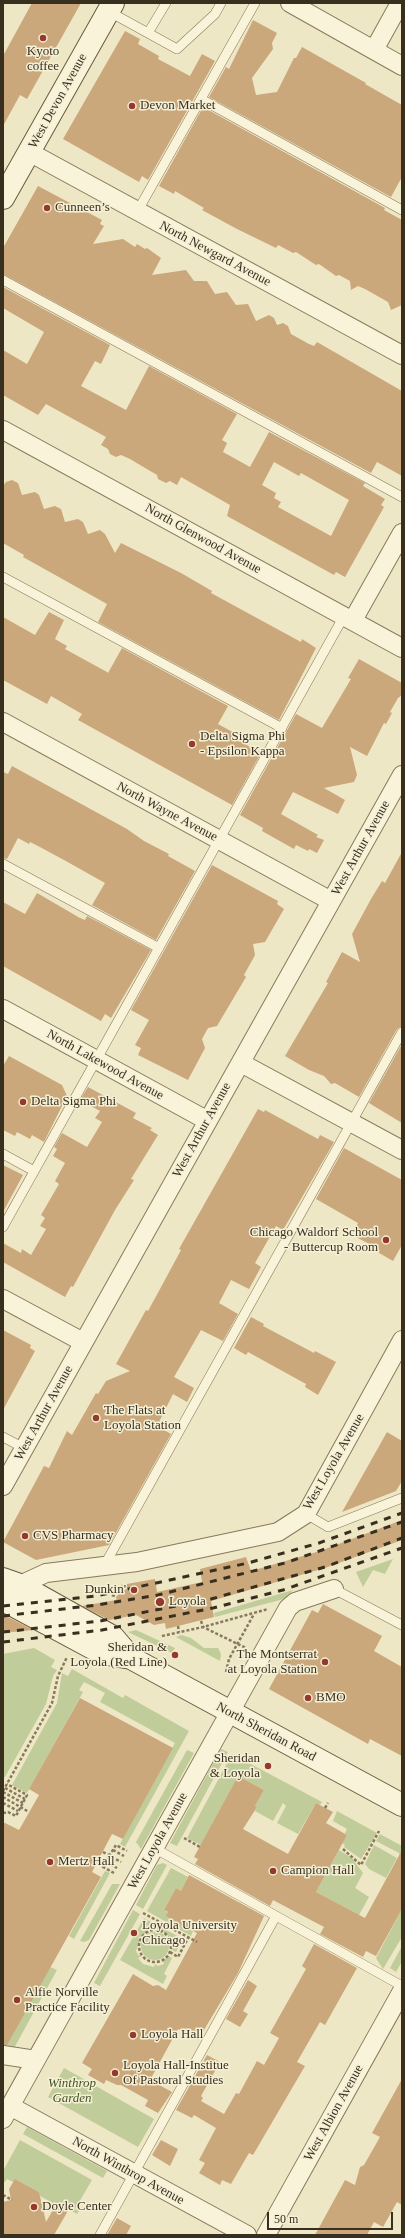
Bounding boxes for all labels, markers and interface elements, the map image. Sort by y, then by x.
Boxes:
marker: Kyoto coffee [38,33,48,43]
place label: Kyoto coffee [27,44,59,75]
street label: West Devon Avenue [25,51,91,151]
place label: Devon Market [140,98,215,114]
marker: Devon Market [127,101,137,111]
place label: Cunneen’s [55,200,110,216]
marker: Cunneen’s [42,203,52,213]
street label: North Newgard Avenue [157,218,273,290]
street label: North Glenwood Avenue [142,501,264,577]
place label: Delta Sigma Phi - Epsilon Kappa [200,729,285,760]
marker: Delta Sigma Phi - Epsilon Kappa [187,739,197,749]
street label: North Wayne Avenue [114,779,220,845]
street label: West Arthur Avenue [328,798,394,898]
street label: North Lakewood Avenue [44,1026,166,1104]
street label: West Arthur Avenue [169,1080,235,1180]
place label: Delta Sigma Phi [31,1094,116,1110]
marker: Delta Sigma Phi [18,1097,28,1107]
place label: Chicago Waldorf School - Buttercup Room [250,1225,378,1256]
marker: Chicago Waldorf School - Buttercup Room [381,1235,391,1245]
street label: West Arthur Avenue [11,1363,77,1463]
place label: The Flats at Loyola Station [104,1403,181,1434]
street label: West Loyola Avenue [300,1411,368,1513]
marker: The Flats at Loyola Station [91,1413,101,1423]
place label: CVS Pharmacy [33,1528,114,1544]
marker: CVS Pharmacy [20,1531,30,1541]
place label: Dunkin' [85,1582,126,1598]
marker: Dunkin' [129,1585,139,1595]
place label: Loyola [169,1594,206,1610]
marker: Loyola [154,1596,166,1608]
place label: Sheridan & Loyola (Red Line) [70,1640,167,1671]
place label: The Montserrat at Loyola Station [227,1647,317,1678]
marker: Sheridan & Loyola (Red Line) [170,1650,180,1660]
marker: The Montserrat at Loyola Station [320,1657,330,1667]
place label: BMO [316,1690,346,1706]
marker: BMO [303,1693,313,1703]
street label: North Sheridan Road [214,1699,318,1765]
place label: Sheridan & Loyola [210,1751,260,1782]
marker: Sheridan & Loyola [263,1761,273,1771]
street label: West Loyola Avenue [125,1790,191,1892]
place label: Mertz Hall [58,1854,115,1870]
marker: Mertz Hall [45,1857,55,1867]
place label: Campion Hall [281,1863,354,1879]
marker: Campion Hall [268,1866,278,1876]
place label: Loyola University Chicago [142,1918,237,1949]
marker: Loyola University Chicago [129,1928,139,1938]
place label: Alfie Norville Practice Facility [25,1985,110,2016]
marker: Alfie Norville Practice Facility [12,1995,22,2005]
place label: Loyola Hall [141,2027,203,2043]
marker: Loyola Hall [128,2030,138,2040]
place label: Loyola Hall-Institue Of Pastoral Studies [123,2058,229,2089]
street label: West Albion Avenue [301,2062,367,2164]
marker: Loyola Hall-Institue Of Pastoral Studies [110,2068,120,2078]
park label: Winthrop Garden [48,2076,96,2107]
street label: North Winthrop Avenue [69,2134,187,2208]
place label: Doyle Center [42,2199,112,2215]
marker: Doyle Center [29,2202,39,2212]
scale bar [269,2204,395,2230]
text: 50 m [274,2212,298,2226]

